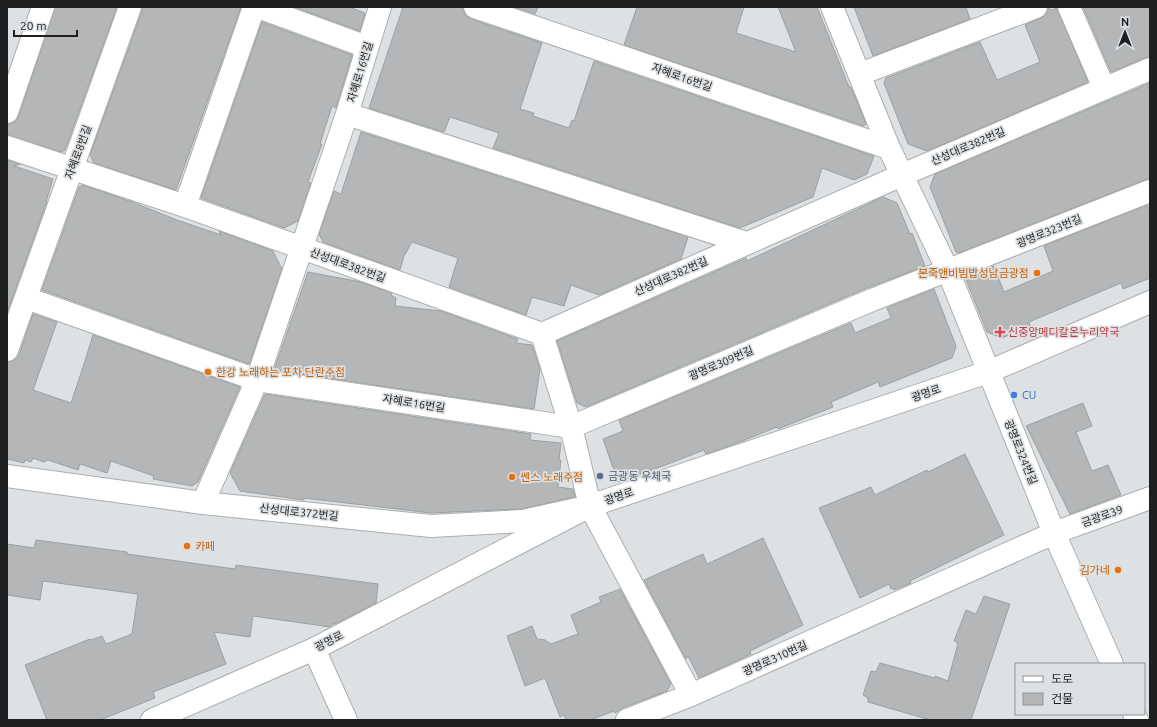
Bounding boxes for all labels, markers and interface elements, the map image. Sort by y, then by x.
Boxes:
scale bar [14,12,77,38]
north arrow [1105,12,1145,52]
text: N [1121,16,1129,28]
text: 20 m [20,19,47,32]
street label: 자혜로16번길 [345,40,375,104]
street label: 자혜로16번길 [650,61,714,93]
street label: 자혜로8번길 [63,123,93,181]
street label: 산성대로382번길 [929,125,1007,167]
street label: 광명로323번길 [1015,212,1083,250]
street label: 산성대로382번길 [309,246,387,284]
street label: 산성대로382번길 [632,254,710,298]
place label: 본죽앤비빔밥성남금광점 [918,267,1029,279]
marker: 본죽앤비빔밥성남금광점 [1032,268,1042,278]
place label: 신중앙메디칼온누리약국 [1008,326,1119,338]
marker: 신중앙메디칼온누리약국 [995,327,1005,337]
street label: 광명로309번길 [687,344,755,382]
place label: 한강 노래하는 포차 단란주점 [216,366,345,378]
marker: 한강 노래하는 포차 단란주점 [203,367,213,377]
street label: 광명로 [910,382,942,404]
place label: CU [1022,389,1036,401]
marker: CU [1009,390,1019,400]
street label: 자혜로16번길 [382,392,446,414]
street label: 광명로324번길 [1002,418,1040,486]
place label: 금광동 우체국 [608,470,671,482]
place label: 쎈스 노래주점 [520,471,583,483]
marker: 금광동 우체국 [595,471,605,481]
marker: 쎈스 노래주점 [507,472,517,482]
street label: 광명로 [603,485,635,507]
street label: 산성대로372번길 [259,502,339,522]
street label: 금광로39 [1080,503,1124,529]
place label: 카페 [195,540,215,552]
marker: 카페 [182,541,192,551]
place label: 김가네 [1080,564,1110,576]
marker: 김가네 [1113,565,1123,575]
street label: 광명로 [313,629,345,653]
street label: 광명로310번길 [741,638,809,678]
legend [1015,663,1145,715]
text: 도로 [1051,672,1073,685]
text: 건물 [1051,692,1073,705]

